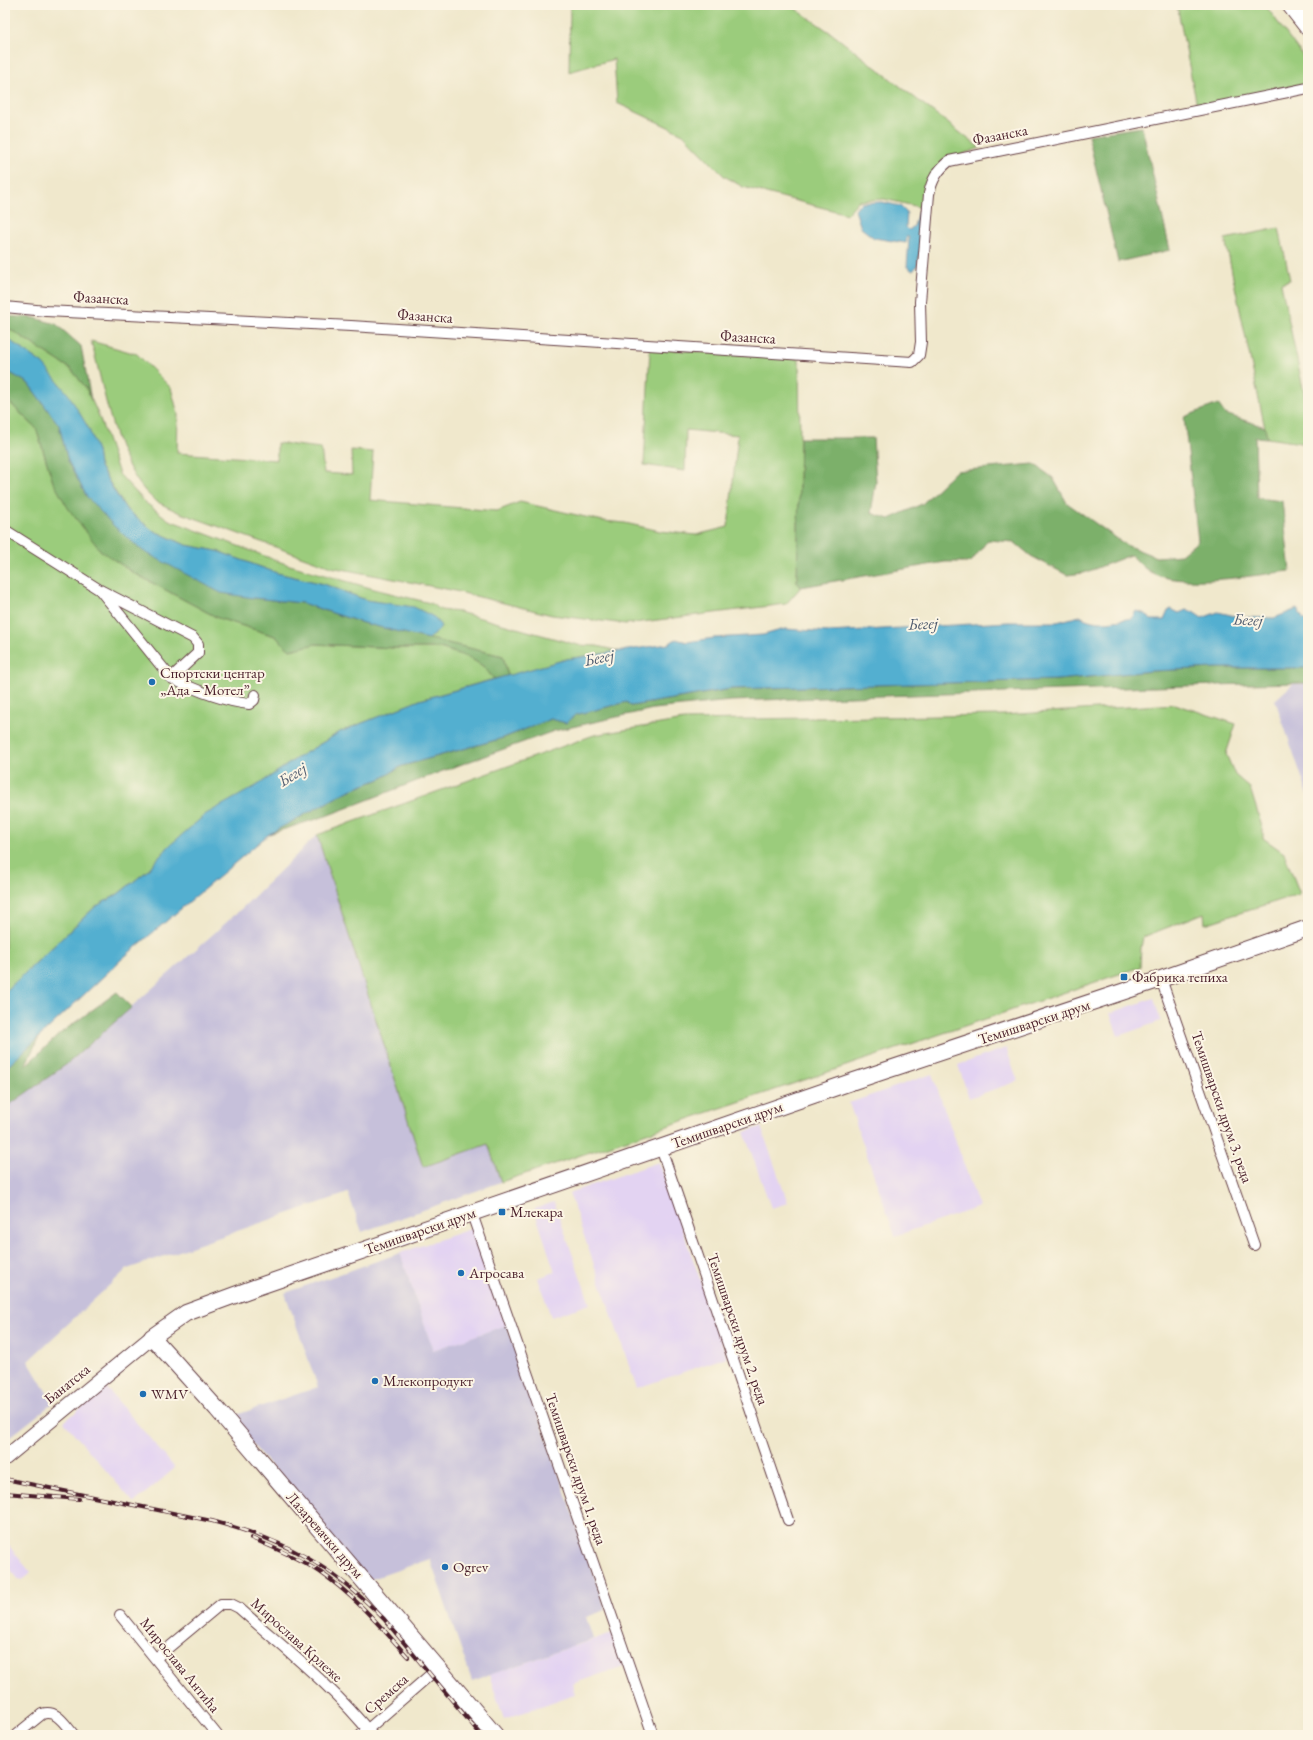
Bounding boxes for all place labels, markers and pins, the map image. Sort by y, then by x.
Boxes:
place label: Спортски центар „Ада – Мотел” [160,663,265,699]
marker: Спортски центар „Ада – Мотел” [147,677,157,687]
place label: Фабрика тепиха [1132,967,1228,986]
marker: Фабрика тепиха [1119,972,1129,982]
place label: Млекара [510,1202,563,1221]
marker: Млекара [497,1207,507,1217]
place label: Агросава [468,1263,524,1282]
marker: Агросава [456,1268,466,1278]
place label: Млекопродукт [383,1371,473,1390]
marker: Млекопродукт [370,1376,380,1386]
place label: WMV [151,1384,189,1403]
marker: WMV [138,1389,148,1399]
place label: Ogrev [453,1557,489,1576]
marker: Ogrev [440,1562,450,1572]

